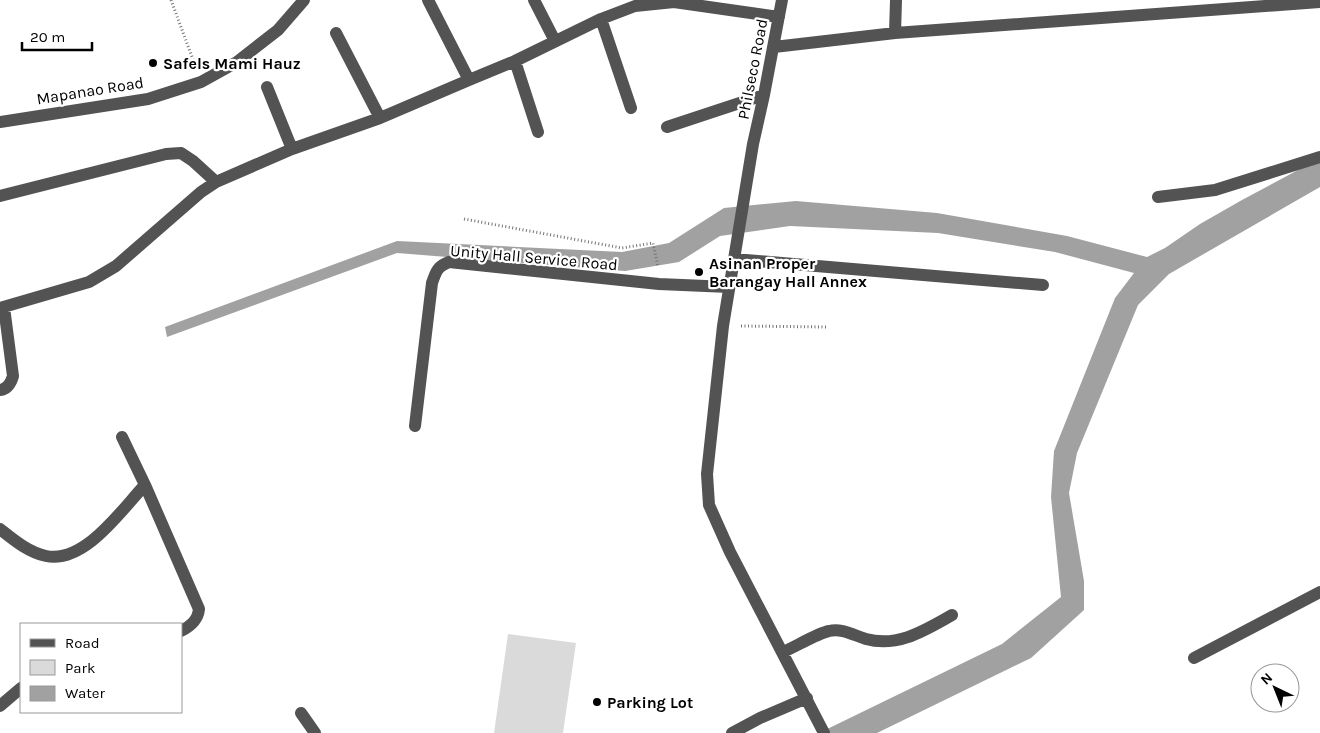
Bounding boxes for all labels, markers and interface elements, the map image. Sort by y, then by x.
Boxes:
street label: Philseco Road [733,17,772,121]
scale bar [22,20,92,52]
text: 20 m [30,28,65,46]
place label: Safels Mami Hauz [163,54,301,73]
marker: Safels Mami Hauz [147,57,159,69]
street label: Mapanao Road [35,73,145,108]
street label: Unity Hall Service Road [449,241,618,274]
place label: Asinan Proper Barangay Hall Annex [709,254,867,291]
marker: Asinan Proper Barangay Hall Annex [693,266,705,278]
legend [20,623,182,713]
text: Road [65,634,100,652]
text: Park [65,659,95,677]
north arrow [1250,663,1300,713]
text: N [1257,669,1276,689]
text: Water [65,684,106,702]
place label: Parking Lot [607,693,693,712]
marker: Parking Lot [591,696,603,708]

